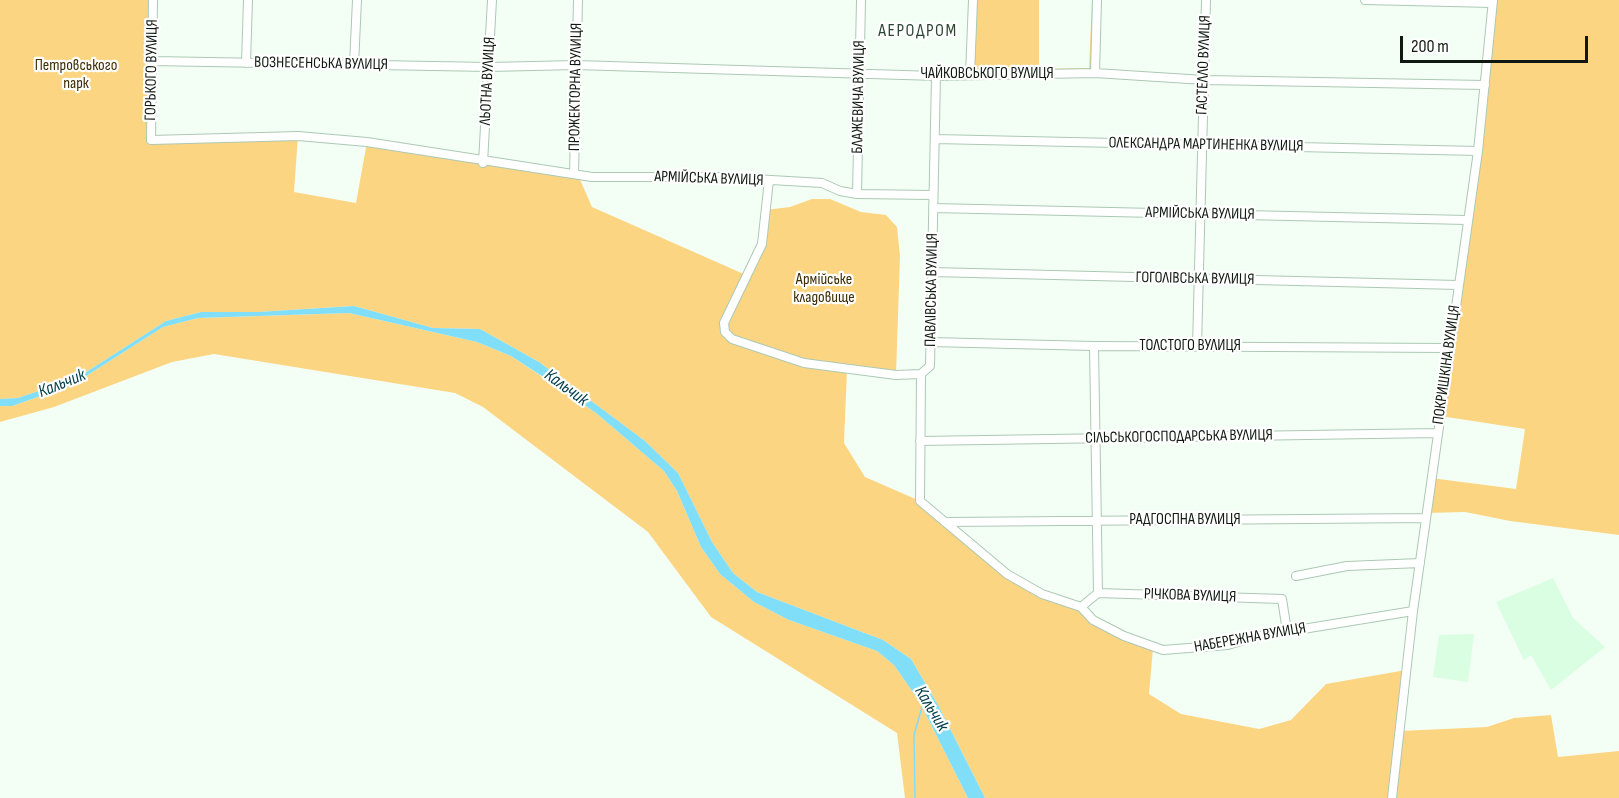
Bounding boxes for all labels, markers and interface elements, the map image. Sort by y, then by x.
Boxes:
street label: ГАСТЕЛЛО ВУЛИЦЯ [1193,15,1215,115]
street label: ГОРЬКОГО ВУЛИЦЯ [142,19,162,121]
district label: АЕРОДРОМ [878,20,958,42]
street label: ПРОЖЕКТОРНА ВУЛИЦЯ [565,23,587,151]
scale bar [1403,24,1590,62]
street label: ЛЬОТНА ВУЛИЦЯ [476,36,500,126]
text: 200 m [1411,36,1449,57]
street label: БЛАЖЕВИЧА ВУЛИЦЯ [848,40,870,154]
street label: ВОЗНЕСЕНСЬКА ВУЛИЦЯ [254,53,388,75]
park label: Петровського парк [35,56,117,94]
street label: ЧАЙКОВСЬКОГО ВУЛИЦЯ [920,64,1054,84]
street label: ОЛЕКСАНДРА МАРТИНЕНКА ВУЛИЦЯ [1108,134,1304,156]
street label: АРМІЙСЬКА ВУЛИЦЯ [654,167,764,191]
street label: АРМІЙСЬКА ВУЛИЦЯ [1145,203,1255,225]
street label: ПАВЛІВСЬКА ВУЛИЦЯ [921,233,943,347]
street label: ГОГОЛІВСЬКА ВУЛИЦЯ [1136,268,1254,290]
park label: Армійське кладовище [793,270,855,308]
street label: ПОКРИШКІНА ВУЛИЦЯ [1429,304,1465,426]
street label: ТОЛСТОГО ВУЛИЦЯ [1139,336,1241,356]
water label: Кальчик [35,365,89,403]
water label: Кальчик [540,365,592,411]
street label: СІЛЬСЬКОГОСПОДАРСЬКА ВУЛИЦЯ [1085,426,1273,448]
street label: РАДГОСПНА ВУЛИЦЯ [1129,510,1241,530]
street label: РІЧКОВА ВУЛИЦЯ [1144,585,1236,607]
street label: НАБЕРЕЖНА ВУЛИЦЯ [1193,619,1307,657]
water label: Кальчик [909,682,953,736]

